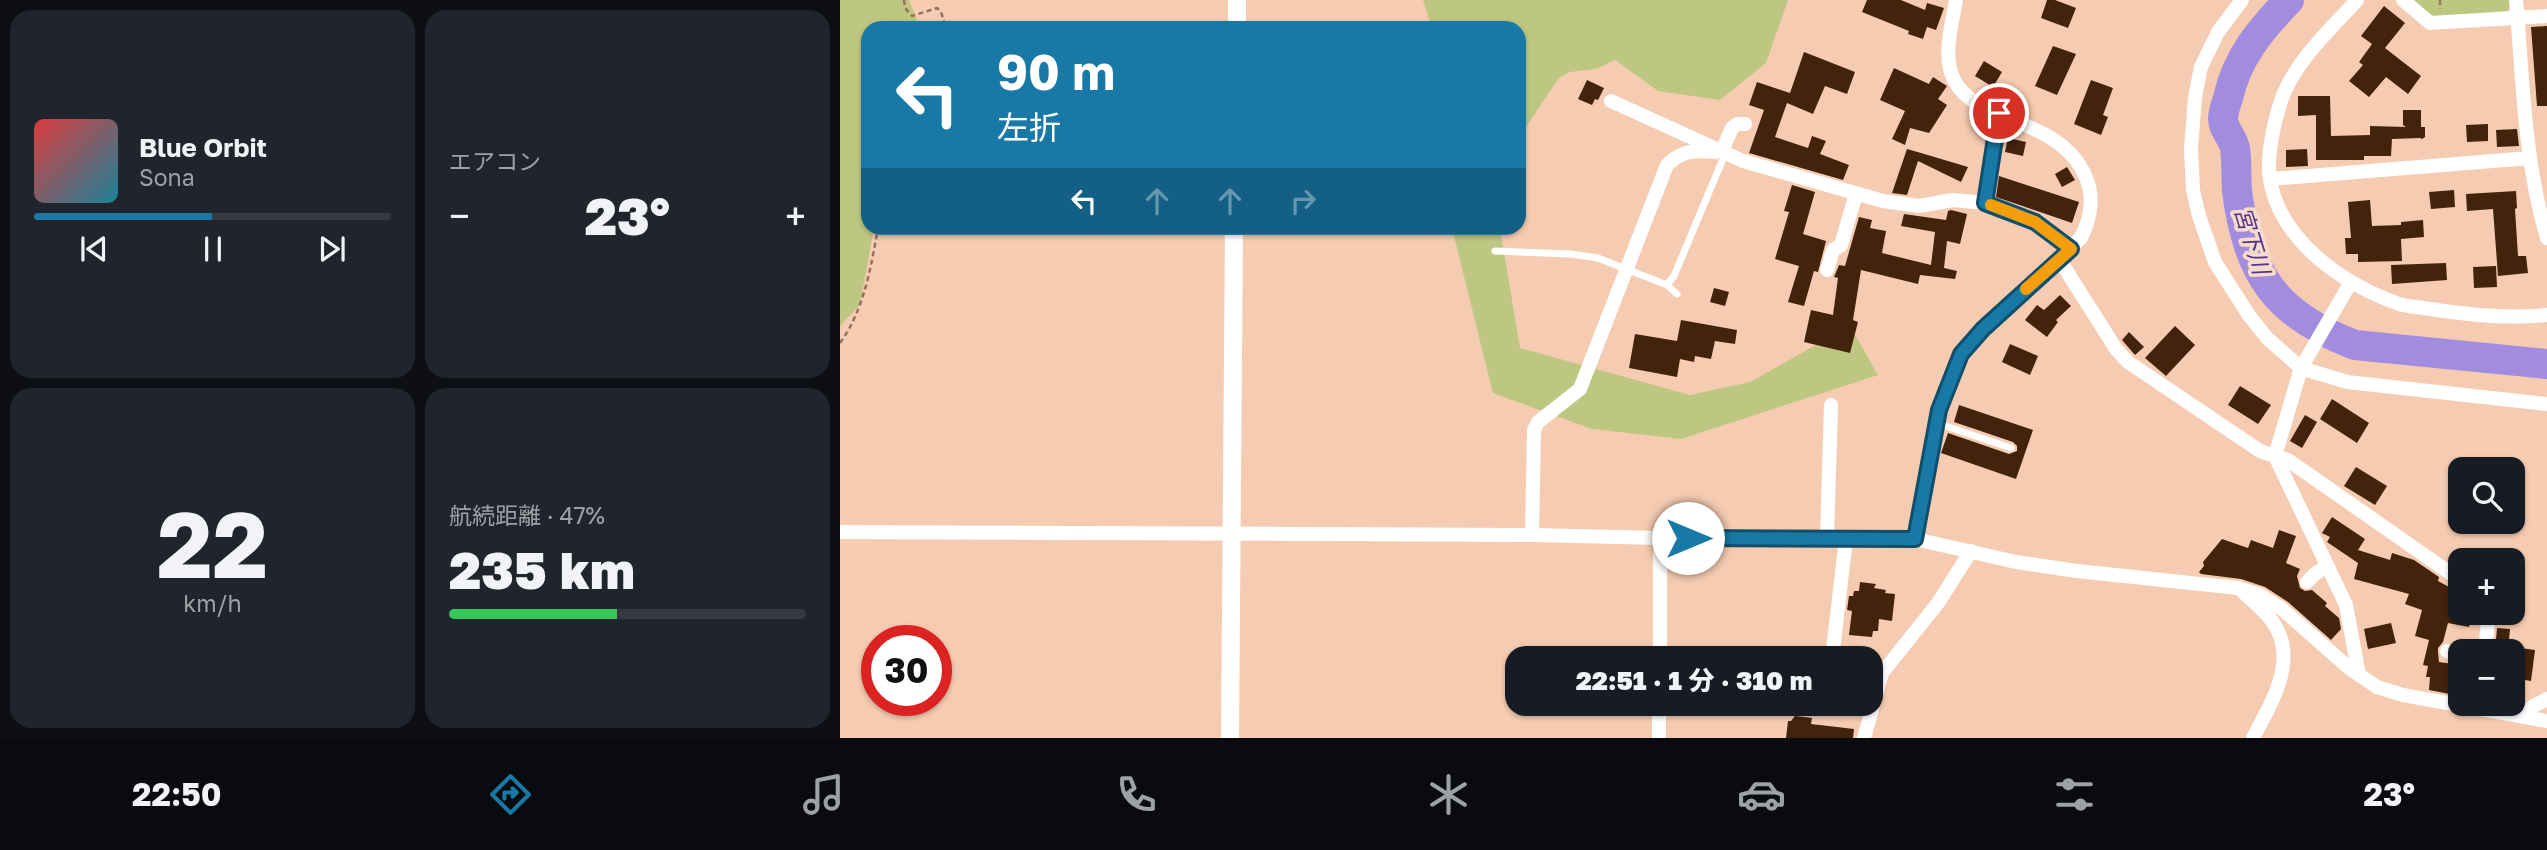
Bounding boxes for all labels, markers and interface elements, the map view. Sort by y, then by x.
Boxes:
text: 90 m [997,42,1115,101]
icon: left [882,49,973,140]
pin [1969,83,2029,143]
icon: arrive [1980,94,2018,132]
text: 左折 [997,108,1061,146]
text: Blue Orbit [139,132,267,163]
text: エアコン [449,147,541,175]
text: Sona [139,163,195,191]
icon: left [1065,182,1103,220]
icon: ahead [1138,182,1176,220]
icon: ahead [1211,182,1249,220]
icon: right [1284,182,1322,220]
text: 23° [585,184,670,246]
text: − [449,193,470,238]
text: + [785,193,806,238]
water label: 宮下川 [2230,203,2277,280]
icon: previous [75,230,113,268]
icon: pause [194,230,232,268]
icon: next [313,230,351,268]
map controls [2448,457,2525,716]
button: search [2448,457,2525,534]
text: 22 [157,489,268,598]
text: 航続距離 · 47% [449,501,605,529]
position arrow [1651,501,1725,575]
text: 235 km [449,538,635,600]
button: + [2448,548,2525,625]
text: km/h [183,589,242,617]
speed limit sign: 30 [861,625,952,716]
button: − [2448,639,2525,716]
text: 22:51 · 1 分 · 310 m [1576,665,1812,696]
icon: directions [486,770,535,819]
icon: music [799,770,848,819]
icon: phone [1112,770,1161,819]
icon: climate [1424,770,1473,819]
icon: car [1737,770,1786,819]
icon: filters [2050,770,2099,819]
text: 22:50 [132,775,222,813]
text: 23° [2363,775,2415,813]

